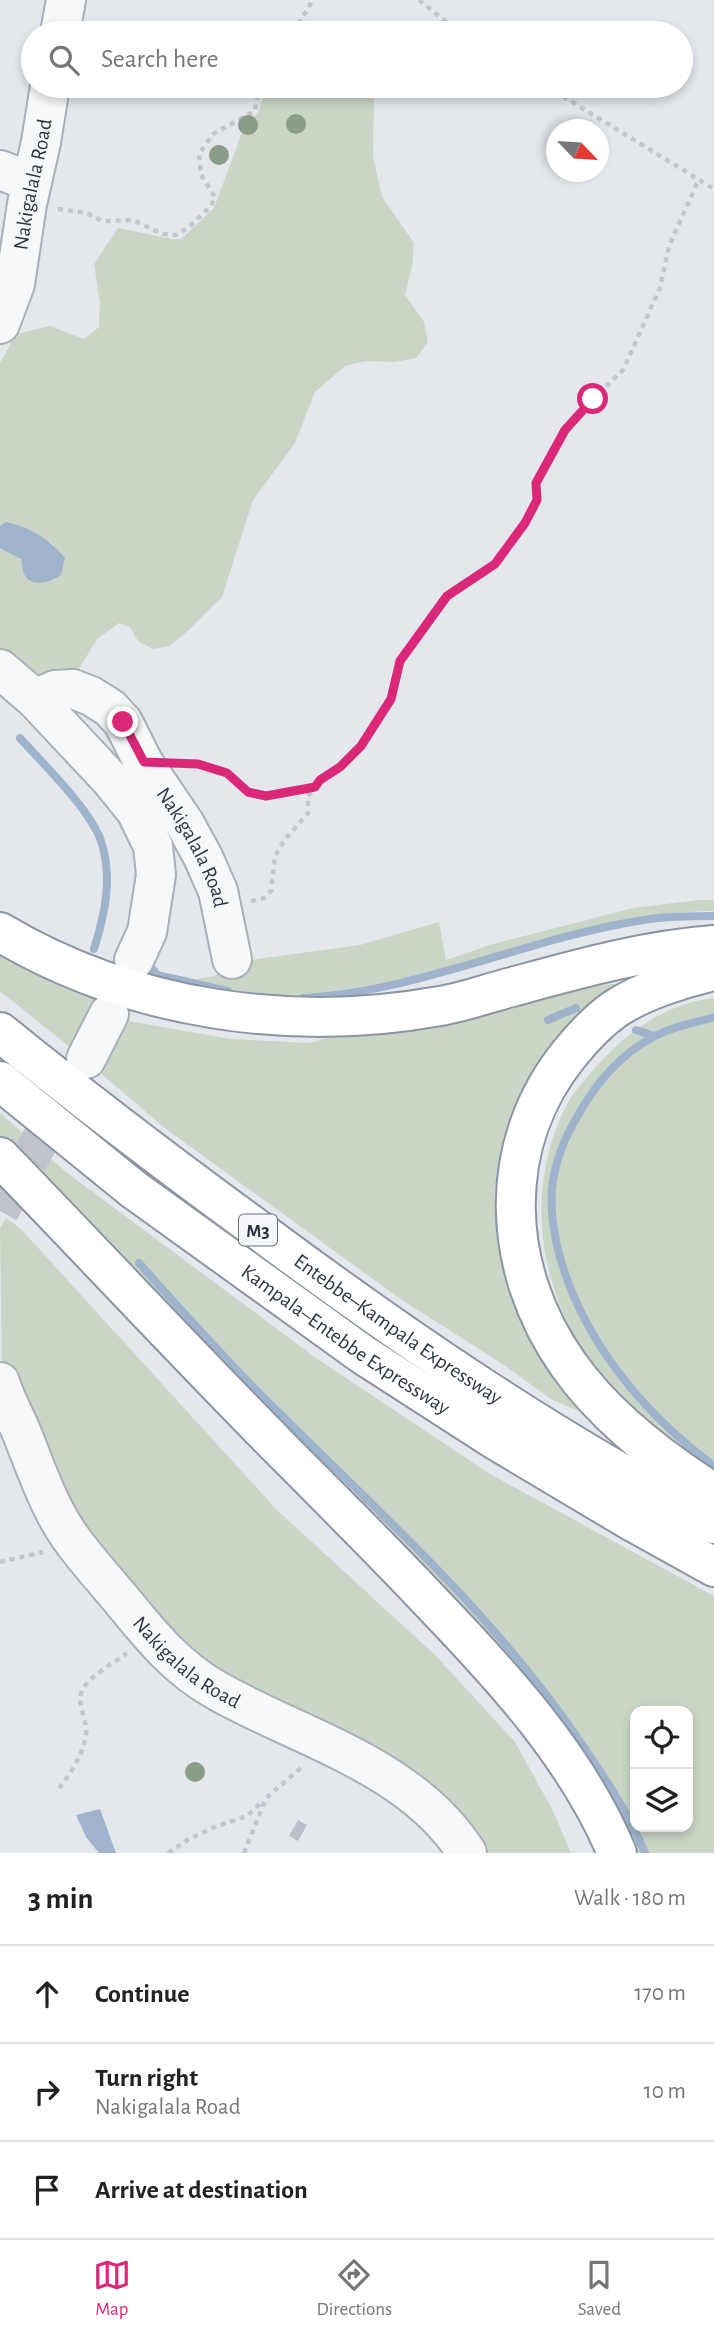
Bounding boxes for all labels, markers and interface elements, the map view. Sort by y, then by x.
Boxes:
search box [21,21,693,98]
icon: search [45,41,83,79]
text: Search here [101,46,219,72]
street label: Nakigalala Road [10,117,56,251]
north arrow [546,119,609,182]
route start [577,383,608,414]
route end [107,706,138,737]
street label: Nakigalala Road [152,784,231,909]
road number: M3 [239,1214,277,1246]
street label: Entebbe–Kampala Expressway [290,1250,506,1409]
street label: Kampala–Entebbe Expressway [238,1261,453,1419]
street label: Nakigalala Road [129,1613,244,1712]
map controls [630,1706,693,1832]
button: locate [630,1706,693,1769]
button: layers [630,1769,693,1832]
text: 3 min [28,1884,93,1914]
text: Walk · 180 m [574,1887,686,1910]
icon: ahead [28,1975,66,2013]
text: Continue [95,1981,190,2007]
text: 170 m [634,1982,686,2005]
text: Turn right [95,2065,198,2091]
icon: right [28,2073,66,2111]
text: 10 m [644,2080,686,2103]
text: Nakigalala Road [95,2096,241,2119]
icon: arrive [28,2171,66,2209]
text: Arrive at destination [95,2177,308,2203]
tab: Map [93,2256,131,2321]
tab: Directions [316,2256,392,2321]
tab: Saved [578,2256,621,2321]

